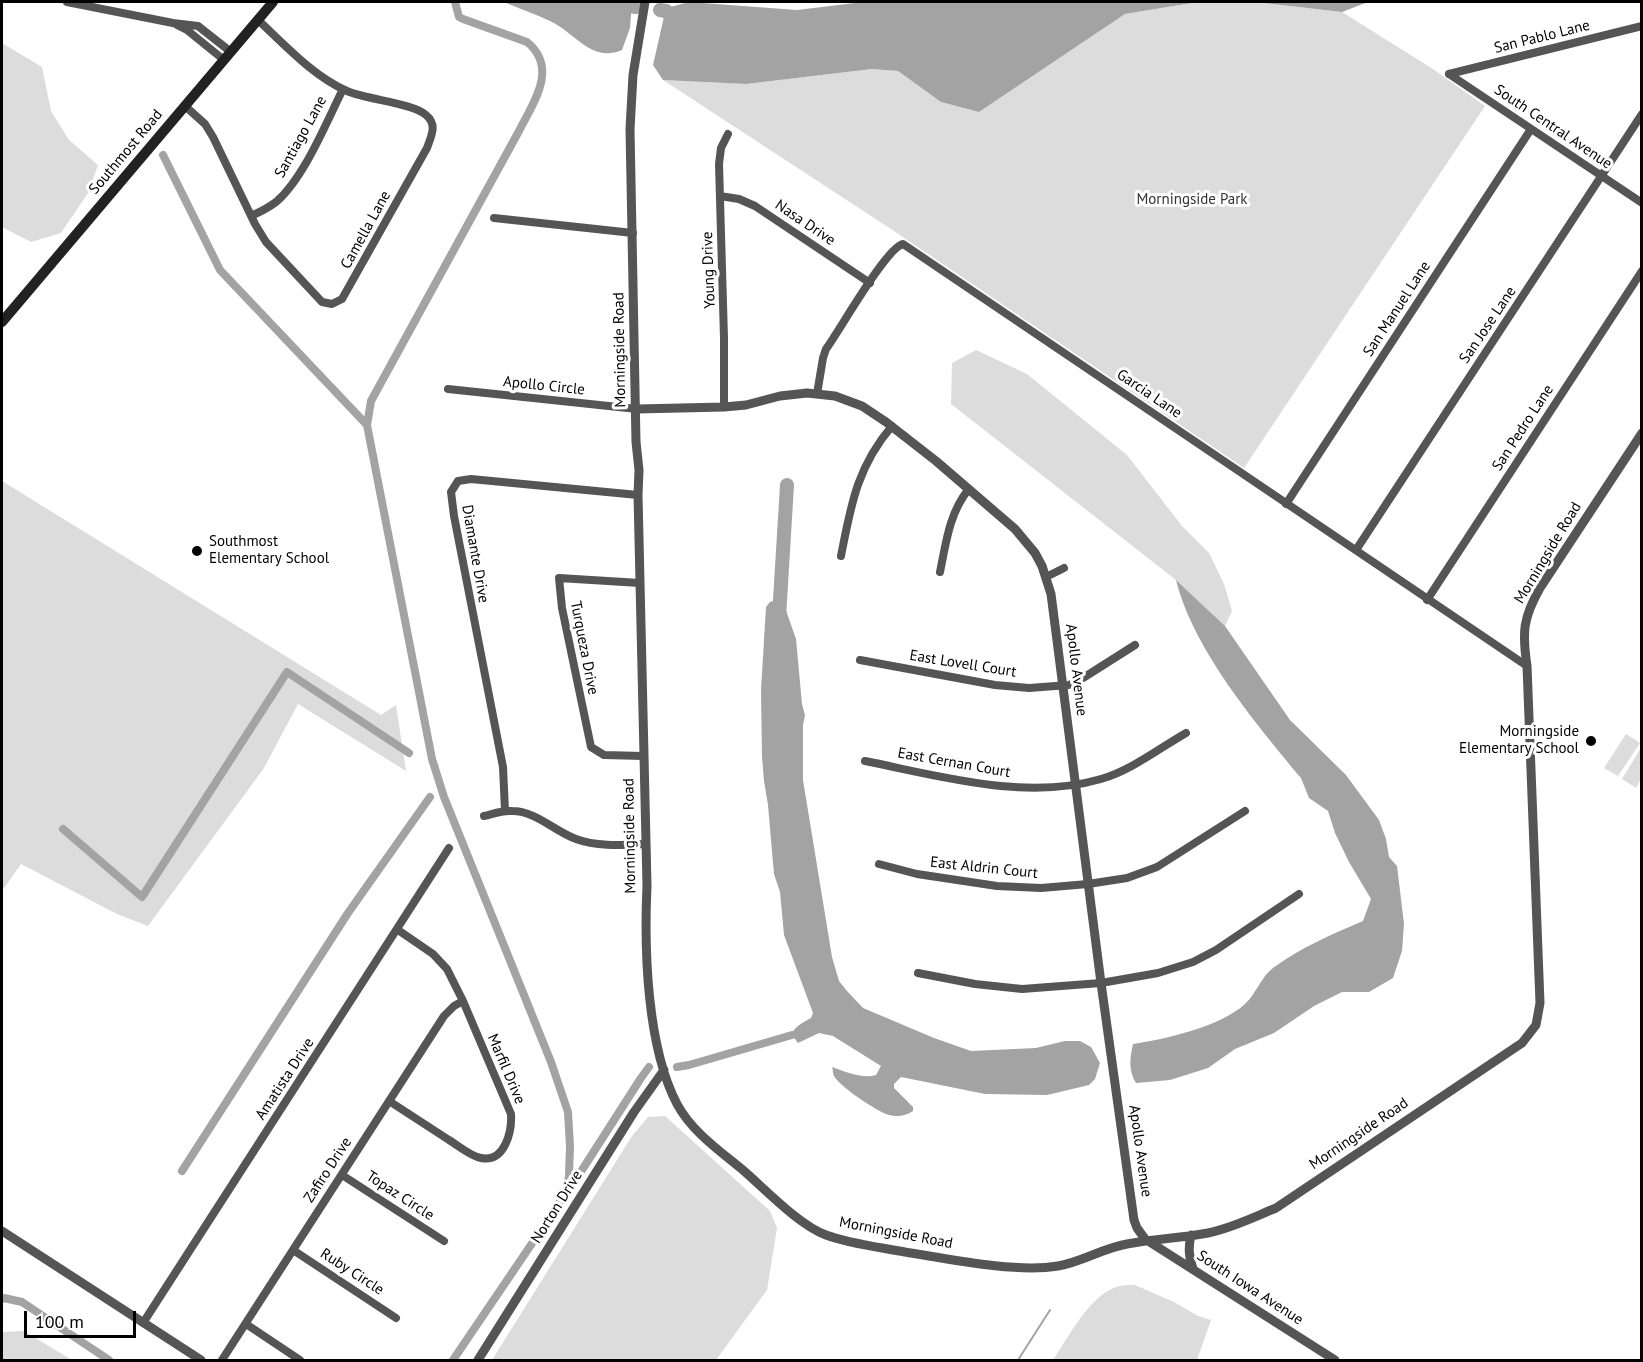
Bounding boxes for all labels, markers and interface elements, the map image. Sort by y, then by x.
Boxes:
street label: San Pablo Lane [1492,16,1592,58]
street label: South Central Avenue [1491,81,1615,173]
street label: Santiago Lane [271,93,331,181]
street label: Southmost Road [85,106,167,198]
street label: Camella Lane [337,188,395,272]
park label: Morningside Park [1136,191,1248,209]
street label: Nasa Drive [771,196,839,250]
street label: Young Drive [699,231,719,309]
street label: San Manuel Lane [1360,258,1434,360]
street label: San Jose Lane [1456,283,1520,367]
street label: Morningside Road [610,292,630,408]
street label: Garcia Lane [1113,366,1185,422]
street label: Apollo Circle [502,373,586,399]
street label: San Pedro Lane [1488,382,1558,474]
street label: Morningside Road [1511,499,1585,607]
street label: Diamante Drive [458,504,492,604]
place label: Southmost Elementary School [209,533,329,568]
marker: Southmost Elementary School [190,544,204,558]
street label: Turqueza Drive [566,600,602,696]
street label: Apollo Avenue [1061,623,1091,717]
street label: East Lovell Court [908,647,1018,681]
place label: Morningside Elementary School [1459,723,1579,758]
marker: Morningside Elementary School [1584,734,1598,748]
street label: East Cernan Court [896,744,1012,782]
street label: Morningside Road [620,778,640,894]
street label: East Aldrin Court [929,853,1039,883]
street label: Marfil Drive [483,1031,529,1107]
street label: Amatista Drive [252,1035,318,1123]
street label: Morningside Road [1306,1094,1412,1174]
street label: Apollo Avenue [1125,1104,1155,1198]
street label: Zafiro Drive [300,1134,356,1206]
street label: Topaz Circle [363,1167,437,1225]
street label: Norton Drive [528,1167,586,1247]
street label: Morningside Road [838,1213,954,1253]
street label: Ruby Circle [317,1245,387,1299]
street label: South Iowa Avenue [1194,1247,1306,1329]
scale bar [27,1299,140,1337]
text: 100 m [35,1310,84,1333]

